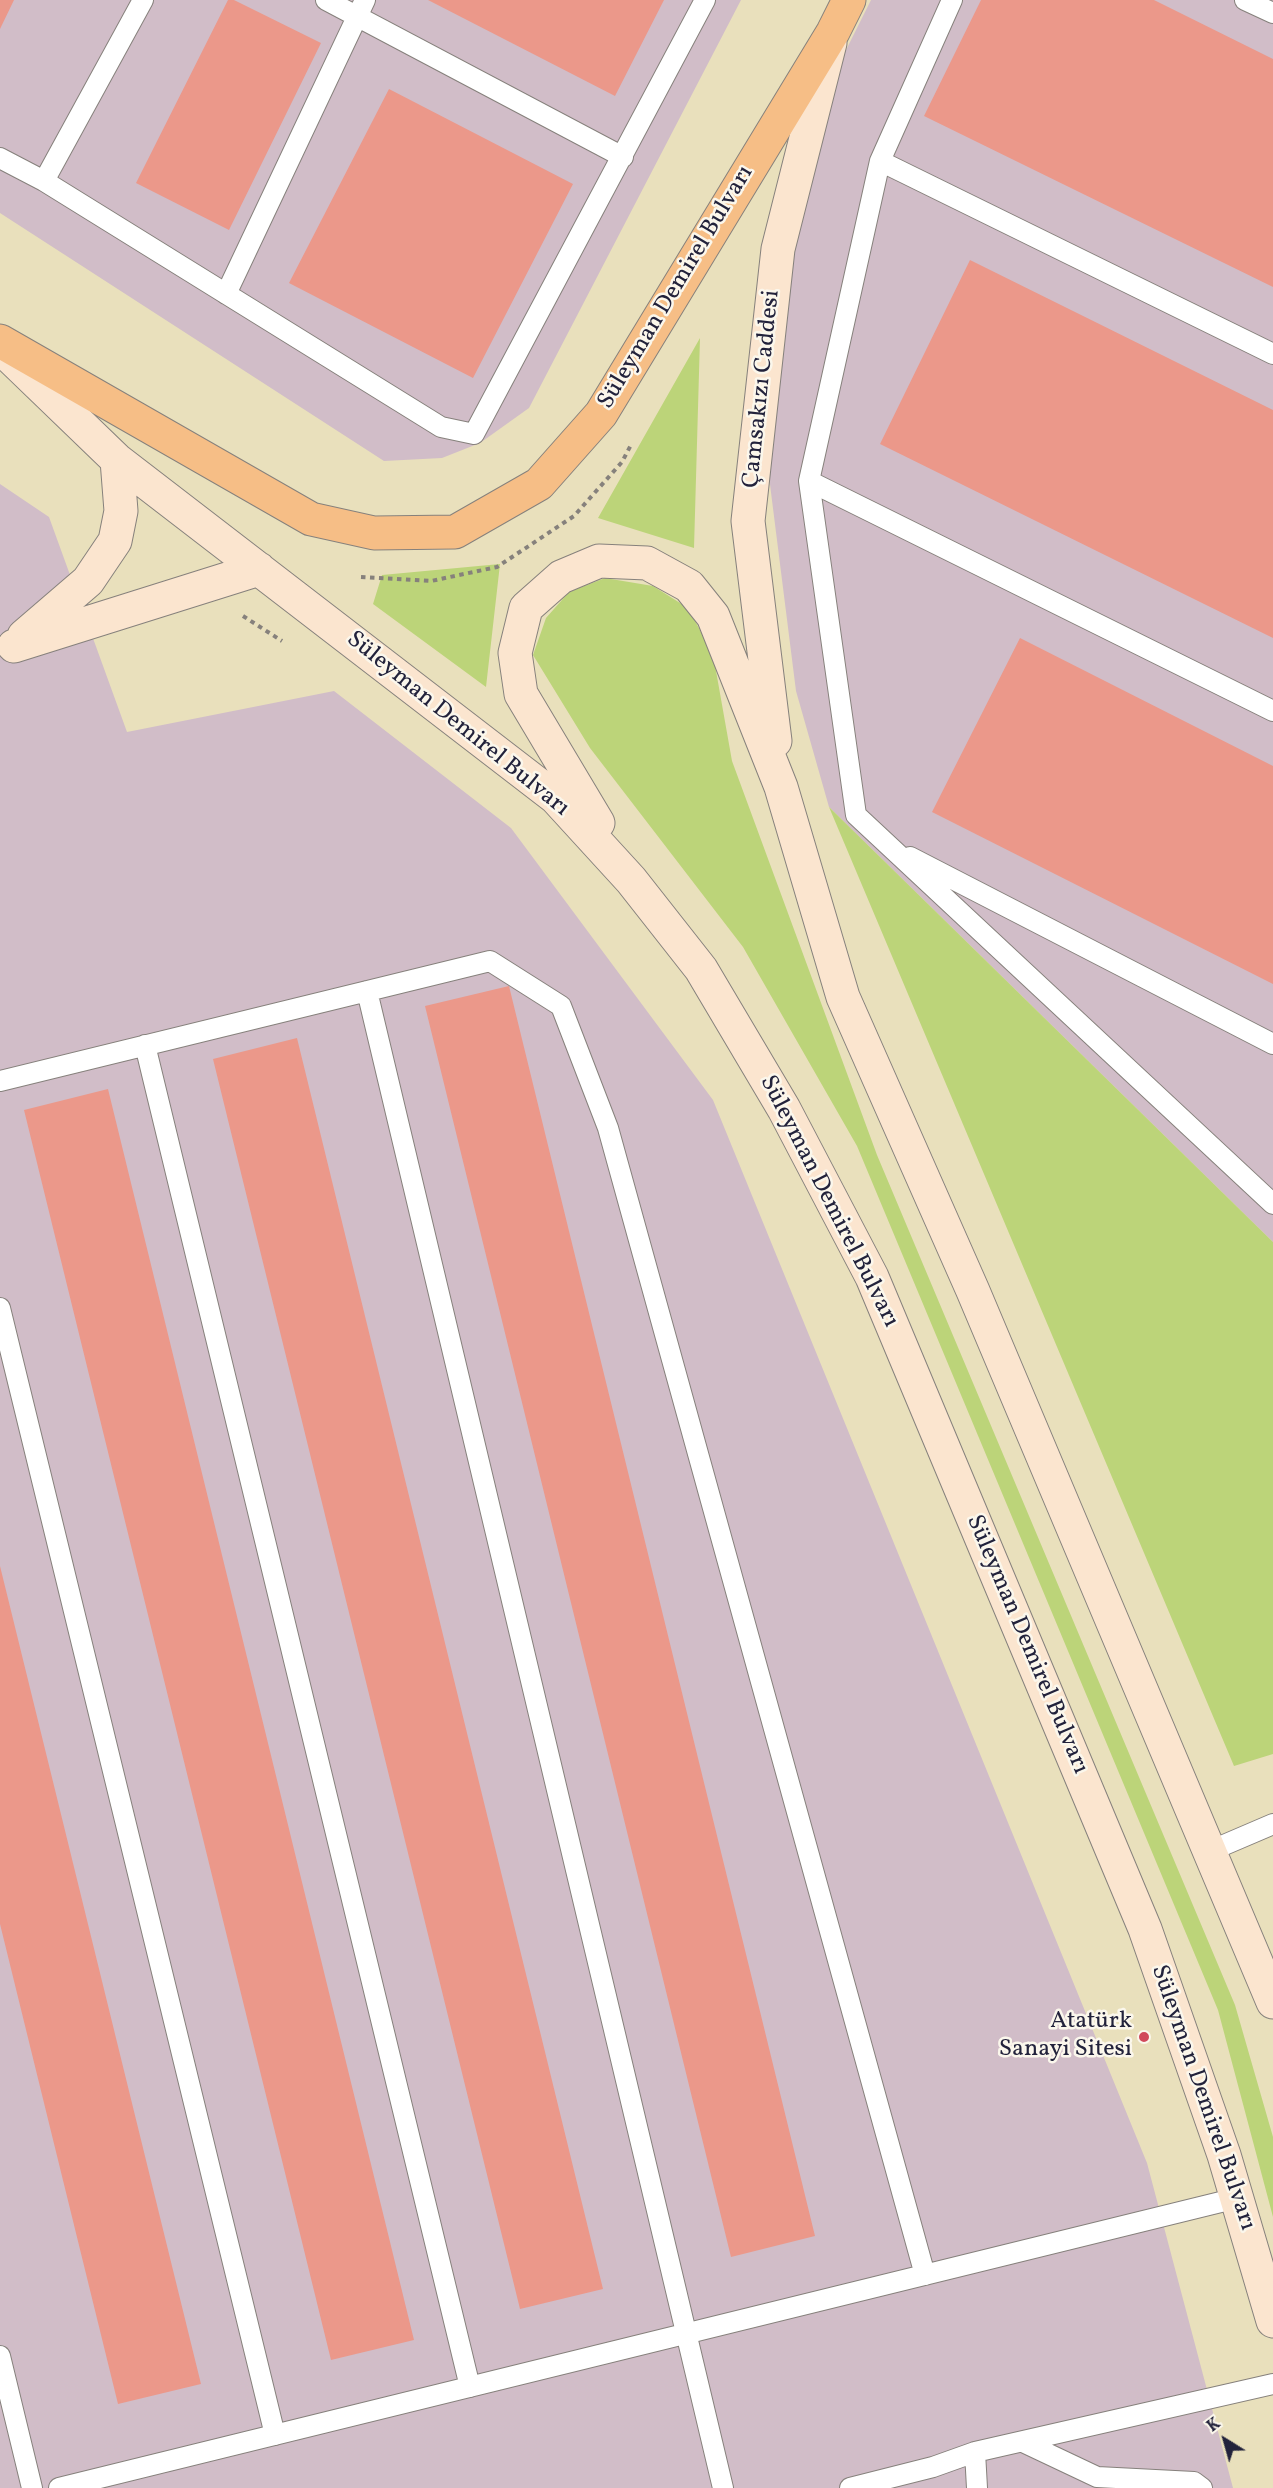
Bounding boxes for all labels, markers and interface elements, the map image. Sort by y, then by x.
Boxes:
street label: Süleyman Demirel Bulvarı [593,161,761,415]
street label: Çamsakızı Caddesi [738,289,788,489]
street label: Süleyman Demirel Bulvarı [340,626,574,824]
street label: Süleyman Demirel Bulvarı [752,1071,904,1333]
street label: Süleyman Demirel Bulvarı [958,1511,1094,1779]
street label: Süleyman Demirel Bulvarı [1143,1962,1261,2234]
place label: Atatürk Sanayi Sitesi [999,2009,1132,2065]
marker: Atatürk Sanayi Sitesi [1137,2030,1151,2044]
north arrow [1195,2410,1255,2470]
text: K [1203,2413,1225,2438]

